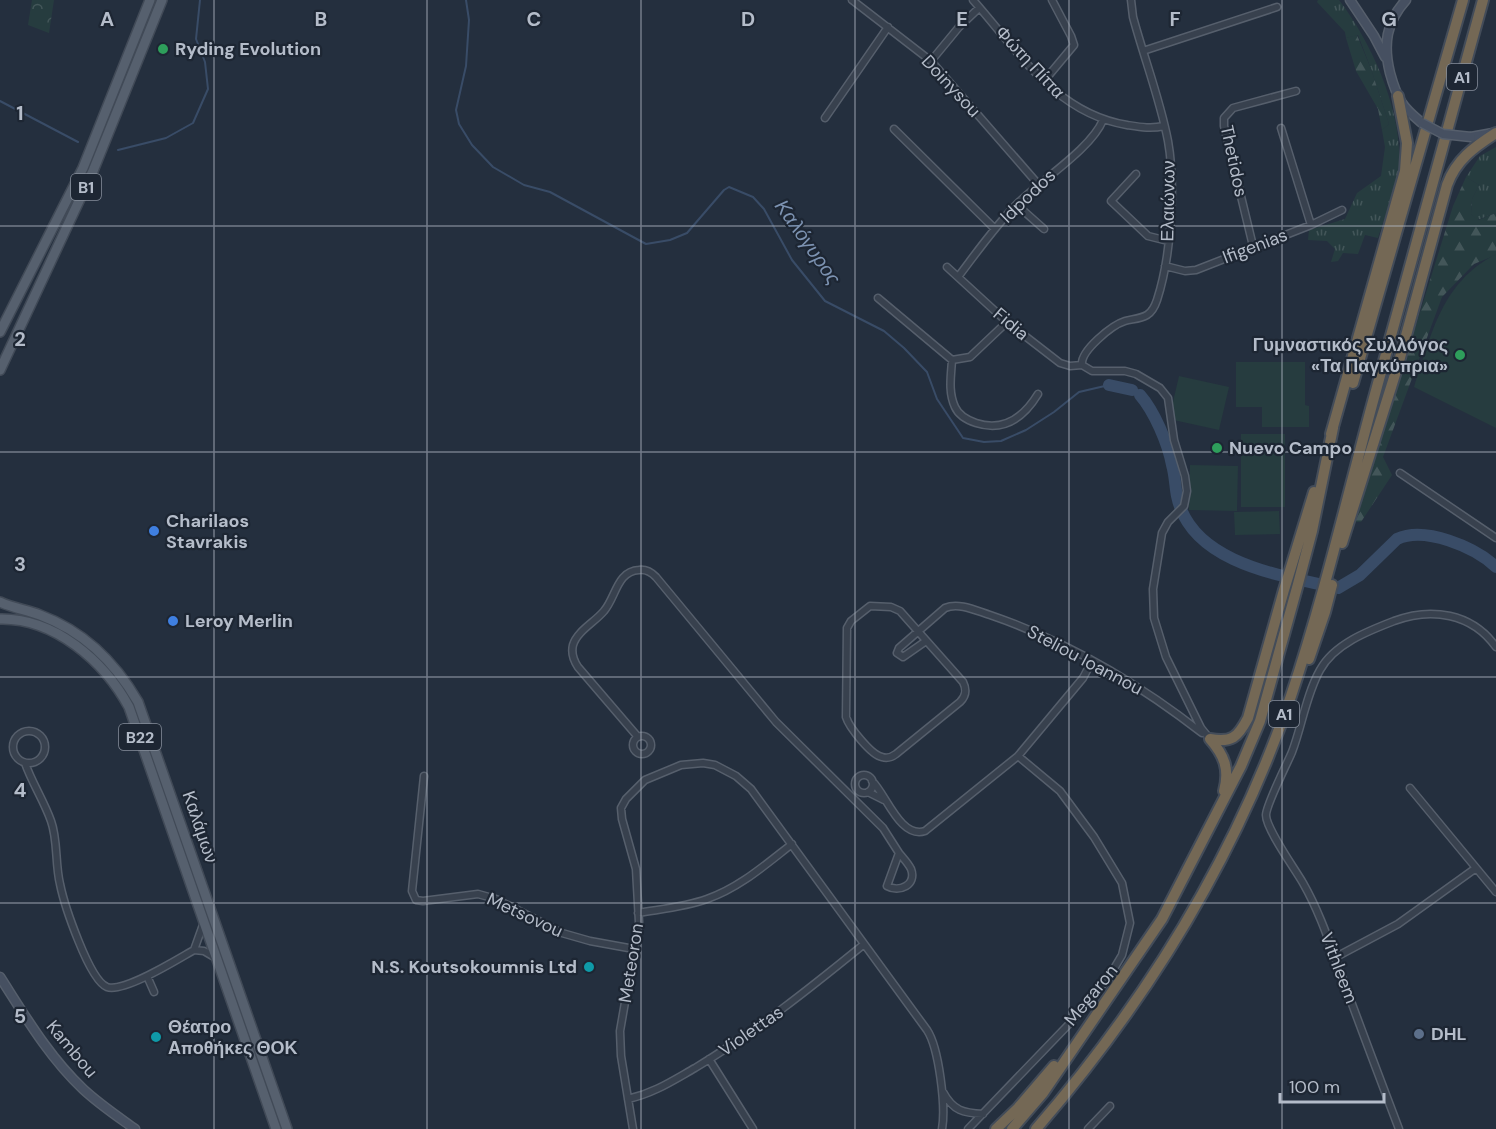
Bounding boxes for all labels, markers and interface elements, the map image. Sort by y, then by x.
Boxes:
text: A [100,6,114,32]
text: B [315,6,327,32]
text: C [527,6,541,32]
text: D [741,6,755,32]
text: E [956,6,968,32]
text: F [1169,6,1181,32]
text: G [1381,6,1397,32]
street label: Φώτη Πίττα [990,20,1070,104]
place label: Ryding Evolution [175,37,321,61]
marker: Ryding Evolution [156,42,170,56]
street label: Doinysou [916,50,986,122]
road number: A1 [1447,64,1477,90]
text: 1 [16,100,24,126]
street label: Thetidos [1215,123,1253,199]
street label: Ελαιώνων [1155,160,1181,242]
street label: Idpodos [995,164,1061,228]
road number: B1 [71,174,101,200]
water label: Καλόγυρος [769,194,847,290]
street label: Ifigenias [1219,223,1291,269]
street label: Fidia [988,302,1034,346]
text: 2 [14,326,26,352]
place label: Γυμναστικός Συλλόγος «Τα Παγκύπρια» [1253,333,1448,378]
marker: Γυμναστικός Συλλόγος «Τα Παγκύπρια» [1453,348,1467,362]
place label: Nuevo Campo [1229,436,1352,460]
marker: Nuevo Campo [1210,441,1224,455]
place label: Charilaos Stavrakis [166,509,249,554]
marker: Charilaos Stavrakis [147,524,161,538]
text: 3 [14,551,26,577]
place label: Leroy Merlin [185,609,293,633]
marker: Leroy Merlin [166,614,180,628]
street label: Steliou Ioannou [1023,619,1147,701]
road number: A1 [1269,701,1299,727]
road number: B22 [119,724,161,750]
text: 4 [14,777,27,803]
street label: Καλάμων [176,788,224,866]
street label: Metsovou [483,887,567,943]
street label: Meteoron [613,922,649,1004]
street label: Vithleem [1314,929,1364,1007]
place label: N.S. Koutsokoumnis Ltd [371,955,577,979]
street label: Megaron [1059,959,1123,1031]
marker: N.S. Koutsokoumnis Ltd [582,960,596,974]
street label: Violettas [714,1000,788,1062]
text: 5 [14,1003,26,1029]
street label: Kambou [41,1015,103,1083]
place label: Θέατρο Αποθήκες ΘΟΚ [168,1015,298,1060]
place label: DHL [1431,1022,1467,1046]
marker: DHL [1412,1027,1426,1041]
marker: Θέατρο Αποθήκες ΘΟΚ [149,1030,163,1044]
scale bar [1280,1066,1384,1104]
text: 100 m [1289,1075,1340,1099]

